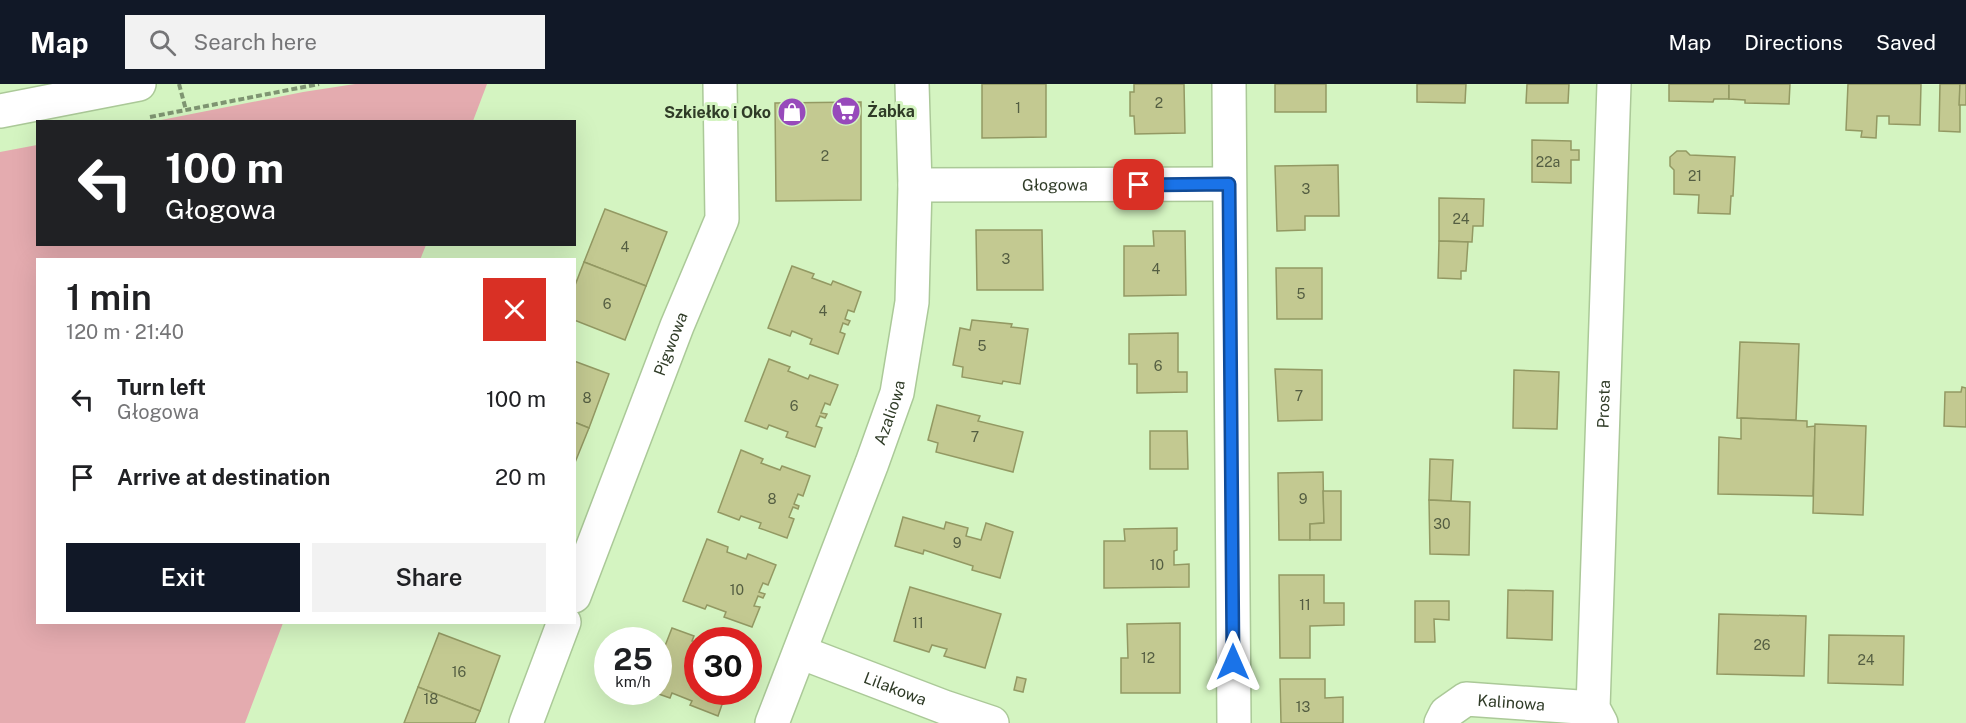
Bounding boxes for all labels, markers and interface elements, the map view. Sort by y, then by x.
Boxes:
search box [125,15,545,69]
text: Map [30,26,89,59]
icon: search [146,26,179,59]
text: Search here [194,29,317,55]
text: Map [1669,30,1711,55]
text: Directions [1744,30,1843,55]
text: Saved [1876,30,1936,55]
supermarket icon: Żabka [830,95,862,127]
house number: 2 [1155,95,1163,111]
shop icon: Szkiełko i Oko [776,96,808,128]
house number: 1 [1015,100,1021,116]
place label: Żabka [867,101,915,121]
place label: Szkiełko i Oko [664,103,771,122]
text: 100 m [165,143,284,192]
icon: left [66,144,144,222]
house number: 2 [821,148,829,164]
house number: 22a [1536,154,1560,170]
pin [1113,159,1164,210]
icon: arrive [1122,168,1155,201]
house number: 21 [1688,168,1702,184]
street label: Głogowa [1022,175,1088,195]
house number: 3 [1302,181,1311,197]
text: Głogowa [165,193,276,225]
house number: 24 [1452,211,1470,227]
house number: 4 [621,239,630,255]
house number: 3 [1002,251,1011,267]
house number: 4 [1152,261,1161,277]
text: 1 min [66,276,152,318]
button: close [483,278,546,341]
house number: 5 [1297,286,1306,302]
house number: 6 [603,296,612,312]
house number: 4 [819,303,828,319]
street label: Pigwowa [650,309,692,378]
text: 120 m · 21:40 [66,320,184,344]
house number: 5 [978,338,987,354]
house number: 6 [1154,358,1163,374]
text: Turn left [117,374,206,400]
street label: Azaliowa [870,379,909,448]
street label: Prosta [1593,380,1614,429]
icon: left [66,383,99,416]
text: 100 m [486,386,546,412]
house number: 7 [1295,388,1303,404]
house number: 8 [582,390,592,406]
house number: 6 [790,398,799,414]
text: Głogowa [117,400,199,424]
house number: 7 [971,429,979,445]
icon: arrive [66,461,99,494]
text: Arrive at destination [117,464,330,490]
text: 20 m [495,464,546,490]
house number: 8 [767,491,777,507]
house number: 9 [1299,491,1308,507]
house number: 30 [1433,516,1451,532]
house number: 9 [953,535,962,551]
button: Exit [66,543,300,612]
button: Share [312,543,546,612]
house number: 10 [1150,557,1164,573]
house number: 10 [730,582,744,598]
house number: 11 [1299,597,1311,613]
house number: 11 [912,615,924,631]
speed limit sign: 30 [684,627,762,705]
position arrow [1201,630,1265,694]
house number: 26 [1753,637,1771,653]
text: 25 [613,641,653,677]
house number: 12 [1141,650,1155,666]
house number: 24 [1857,652,1875,668]
house number: 16 [452,664,466,680]
street label: Lilakowa [861,668,929,709]
text: km/h [615,673,651,690]
house number: 18 [424,691,438,707]
street label: Kalinowa [1477,691,1546,715]
house number: 13 [1296,699,1310,715]

